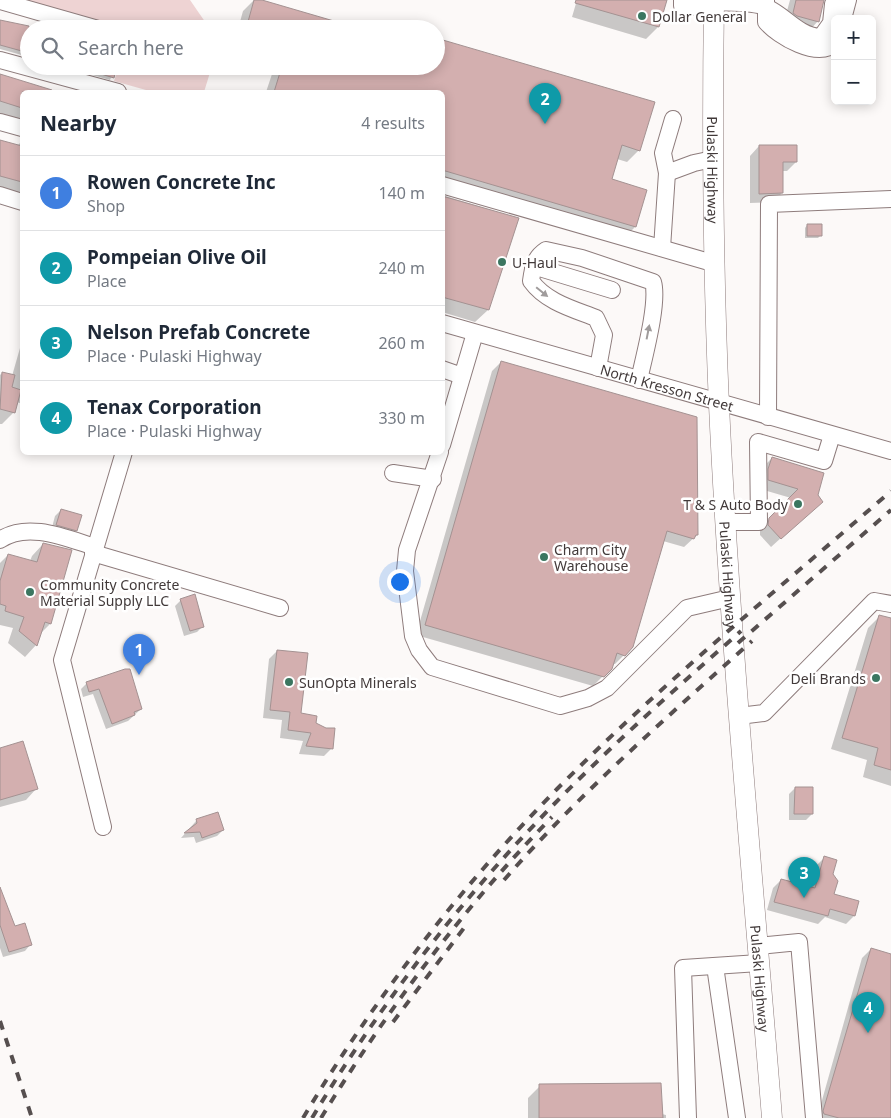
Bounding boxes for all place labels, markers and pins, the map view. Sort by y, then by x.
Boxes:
place label: Dollar General [652,7,747,26]
marker: Dollar General [636,10,648,22]
pin: 2 [529,83,561,124]
place label: U-Haul [512,253,557,272]
marker: U-Haul [496,256,508,268]
place label: T & S Auto Body [683,495,789,514]
marker: T & S Auto Body [792,498,804,510]
place label: Charm City Warehouse [554,540,628,575]
marker: Charm City Warehouse [538,551,550,563]
place label: Community Concrete Material Supply LLC [40,575,179,610]
marker: Community Concrete Material Supply LLC [24,586,36,598]
pin: 1 [123,634,155,675]
place label: Deli Brands [791,669,866,688]
marker: Deli Brands [870,672,882,684]
place label: SunOpta Minerals [299,673,417,692]
marker: SunOpta Minerals [283,676,295,688]
pin: 3 [788,857,820,898]
pin: 4 [852,992,884,1033]

